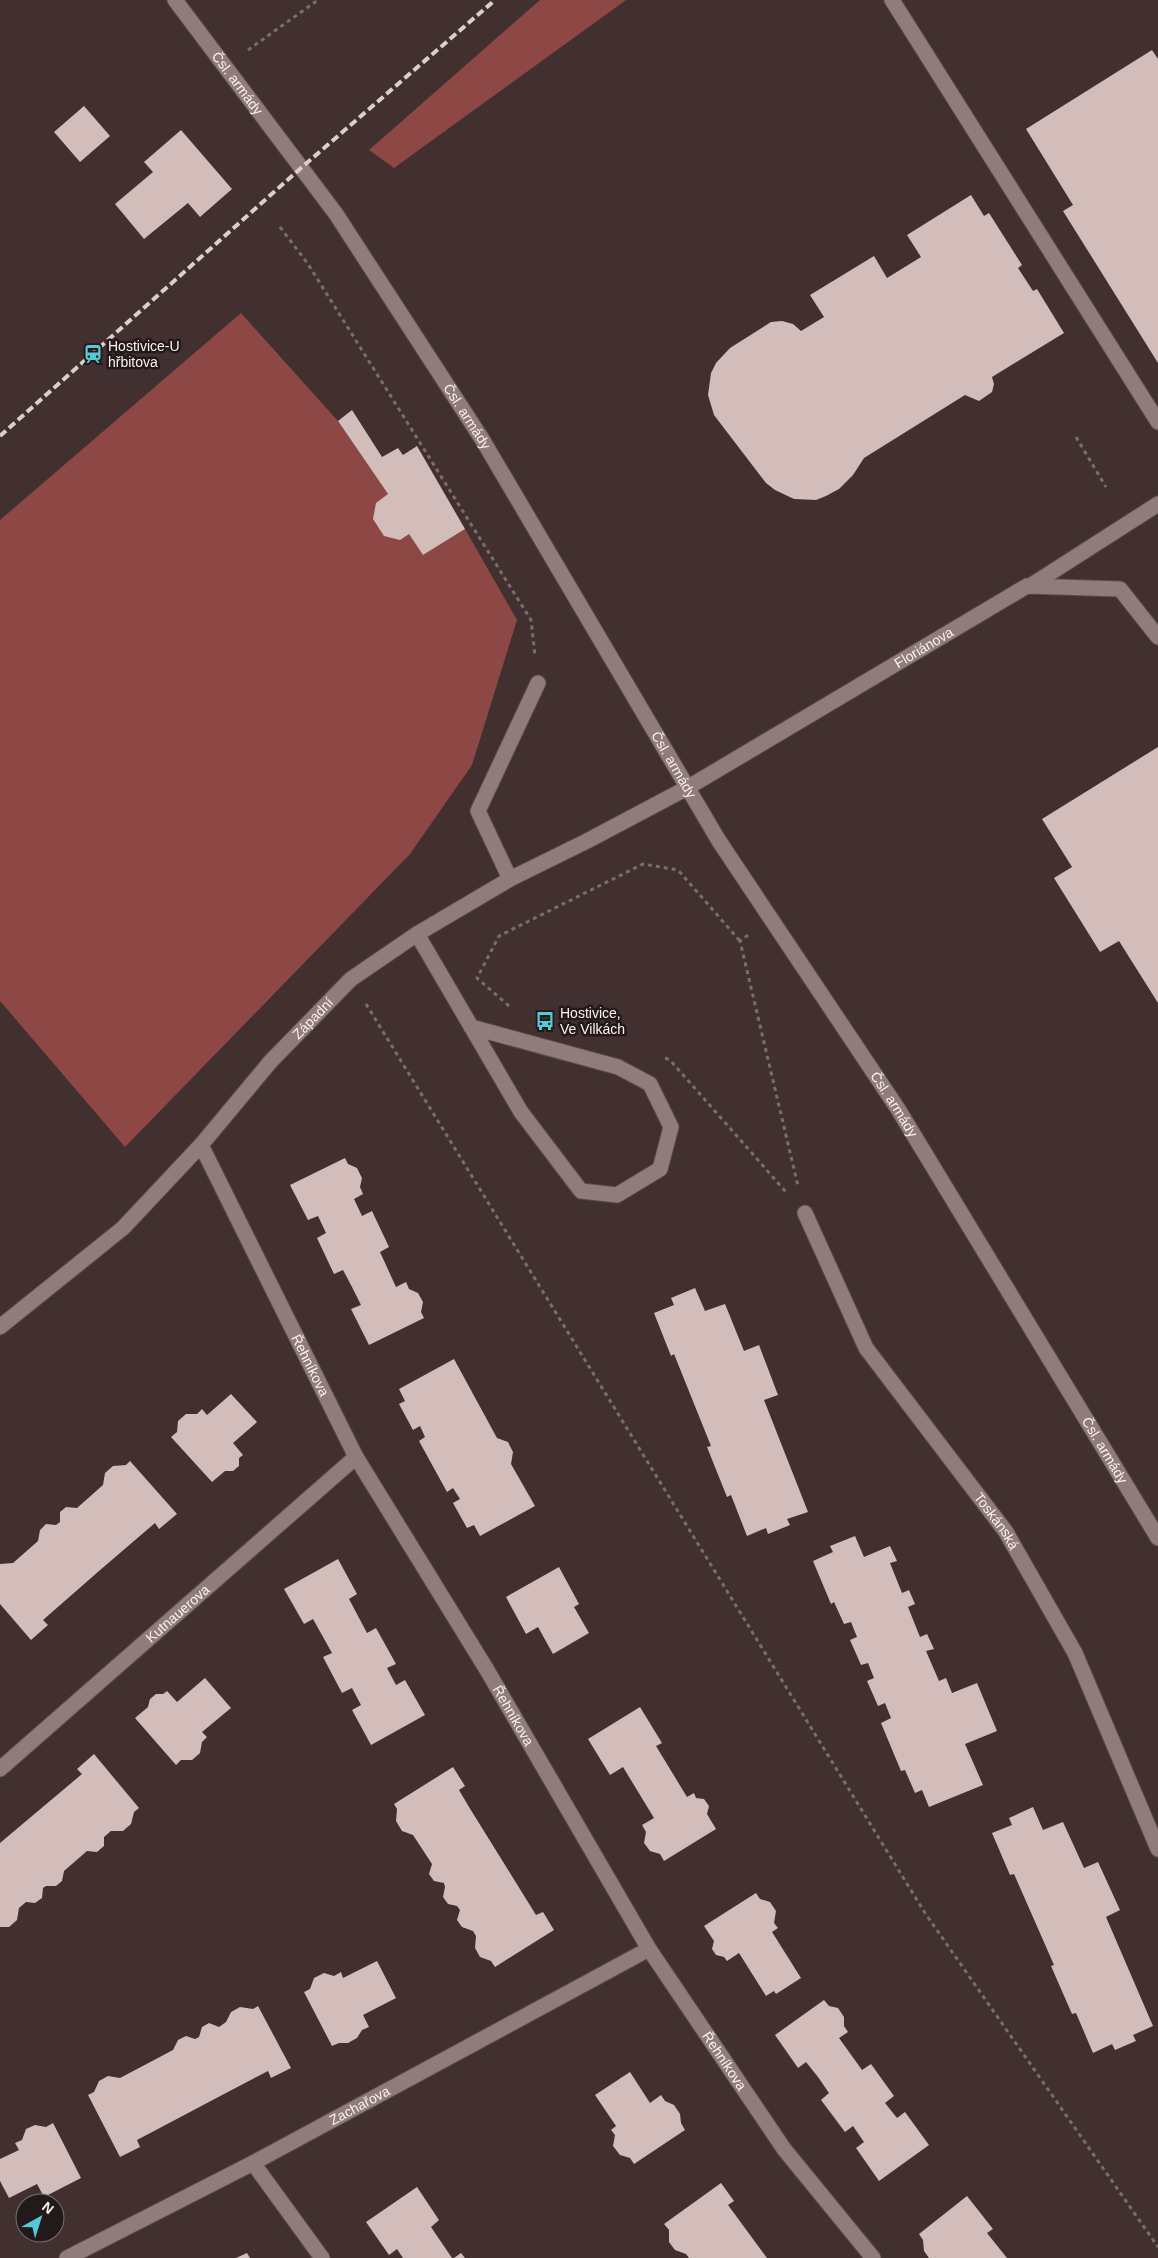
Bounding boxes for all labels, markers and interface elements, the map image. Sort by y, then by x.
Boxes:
street label: Čsl. armády [209,48,266,118]
place label: Hostivice-U hřbitova [108,338,180,370]
station icon: Hostivice-U hřbitova [82,343,104,365]
street label: Čsl. armády [440,381,494,452]
street label: Floriánova [891,624,956,671]
street label: Čsl. armády [648,728,700,801]
street label: Západní [289,994,337,1042]
place label: Hostivice, Ve Vilkách [560,1005,625,1037]
bus stop icon: Hostivice, Ve Vilkách [534,1010,556,1032]
street label: Čsl. armády [867,1069,921,1140]
street label: Řehníkova [288,1332,333,1399]
street label: Čsl. armády [1079,1414,1131,1486]
street label: Toskánská [971,1489,1022,1552]
street label: Kutnauerova [142,1581,213,1646]
street label: Řehníkova [490,1682,537,1749]
street label: Řehníkova [699,2029,750,2093]
street label: Zachařova [327,2083,393,2128]
north arrow [15,2193,65,2243]
text: N [39,2198,57,2217]

